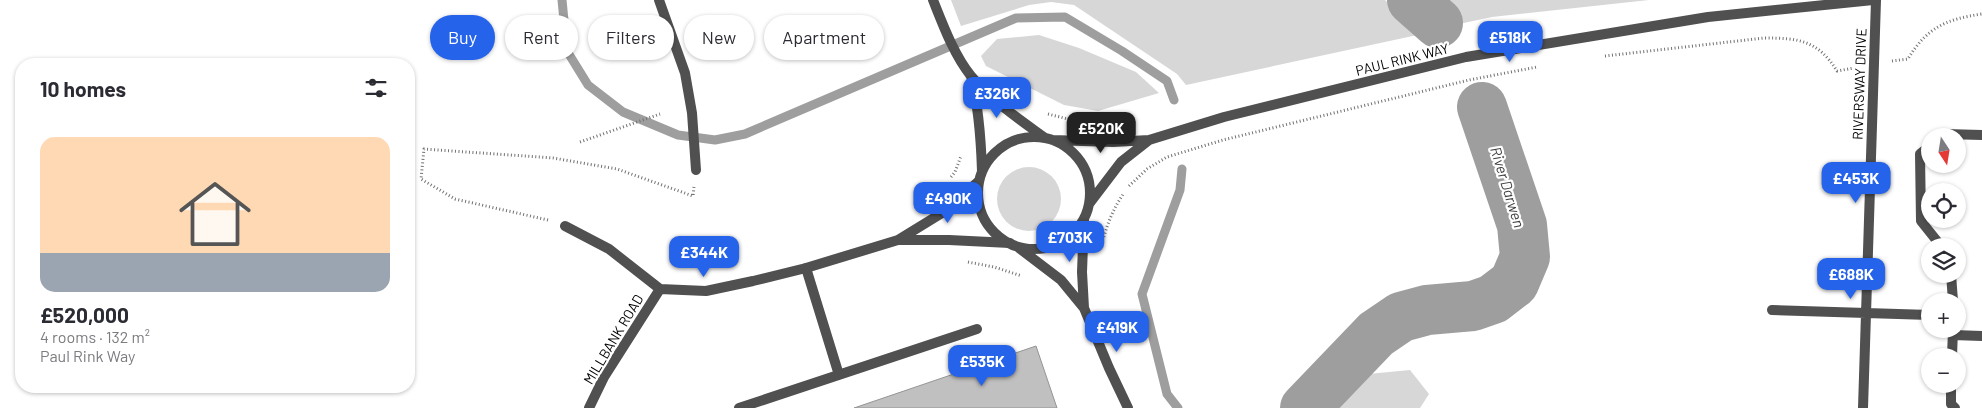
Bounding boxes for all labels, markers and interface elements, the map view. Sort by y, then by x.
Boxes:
chip: Buy [430,15,495,60]
chip: Rent [505,15,578,60]
chip: Filters [588,15,674,60]
chip: New [684,15,754,60]
chip: Apartment [764,15,884,60]
pin: £518K [1475,20,1545,63]
text: £518K [1489,27,1531,46]
street label: RIVERSWAY DRIVE [1849,28,1869,140]
street label: PAUL RINK WAY [1354,39,1451,79]
icon: filters [362,74,390,102]
text: 10 homes [40,76,126,101]
pin: £326K [962,76,1032,119]
text: £326K [974,83,1020,102]
pin: £520K [1066,112,1136,154]
text: £520K [1078,118,1124,137]
north arrow [1921,128,1966,172]
map controls [1921,128,1966,393]
water label: River Darwen [1487,144,1529,230]
pin: £453K [1821,162,1891,204]
text: £453K [1833,168,1879,187]
icon: home [170,169,260,259]
pin: £490K [913,182,983,224]
button: locate [1921,183,1966,228]
text: £490K [924,188,972,207]
pin: £703K [1035,220,1105,263]
text: £703K [1047,227,1093,246]
pin: £344K [669,236,739,278]
button: layers [1921,238,1966,283]
text: £344K [680,242,728,261]
pin: £688K [1816,258,1886,300]
text: £688K [1828,264,1874,283]
street label: MILLBANK ROAD [580,291,646,387]
button: + [1921,293,1966,338]
text: £520,000 [40,302,129,327]
pin: £419K [1082,310,1152,353]
text: £419K [1096,317,1138,336]
text: 4 rooms · 132 m² [40,327,150,346]
pin: £535K [947,344,1017,387]
text: Paul Rink Way [40,346,136,365]
button: − [1921,348,1966,393]
text: £535K [959,351,1005,370]

